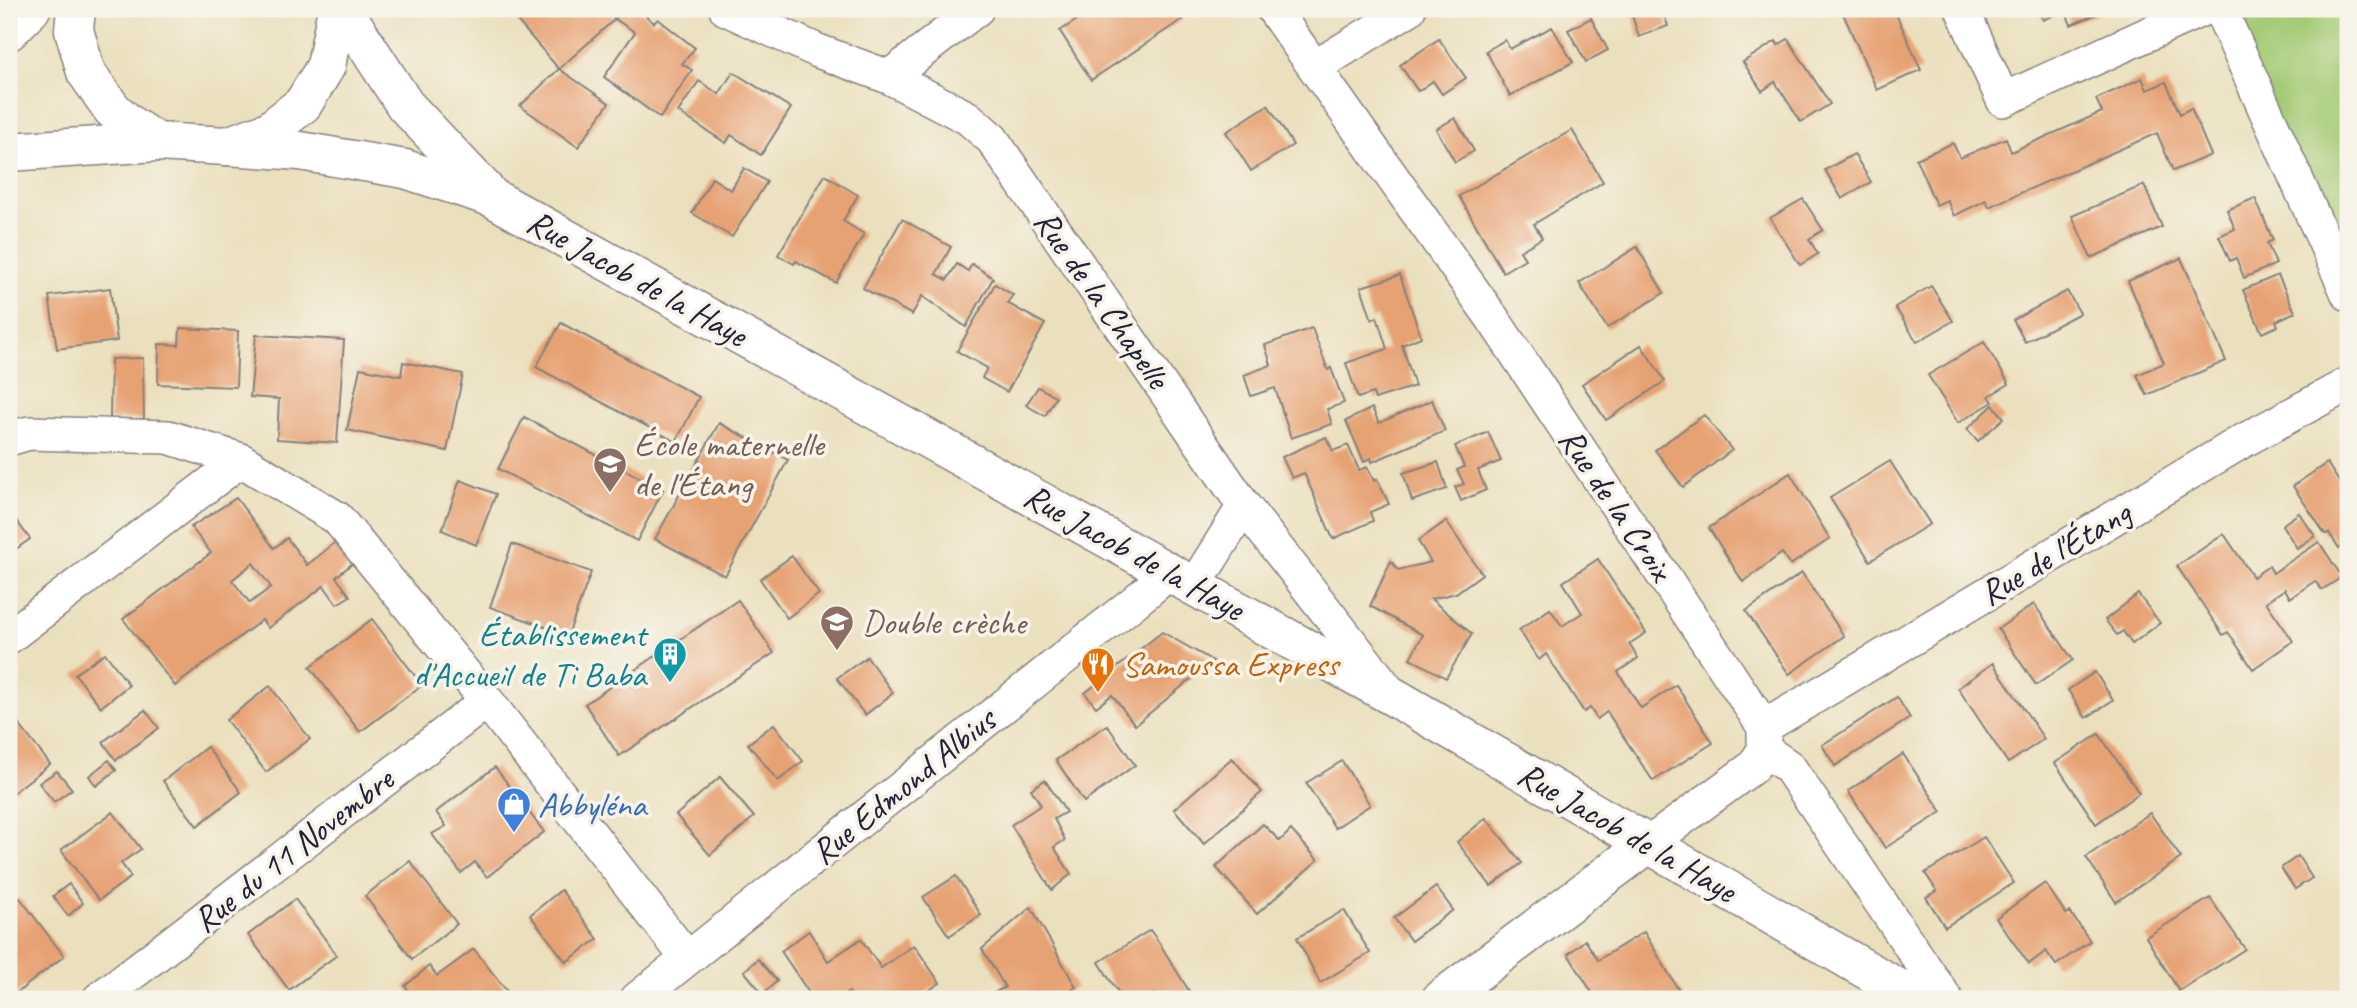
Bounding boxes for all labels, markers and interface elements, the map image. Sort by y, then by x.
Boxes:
street label: Rue Jacob de la Haye [519,199,757,358]
street label: Rue de la Chapelle [1024,201,1182,399]
street label: Rue de la Croix [1549,419,1685,591]
place label: École maternelle de l'Étang [634,422,826,507]
school or university icon: École maternelle de l'Étang [591,445,629,494]
street label: Rue Jacob de la Haye [1016,473,1254,632]
street label: Rue de l'Étang [1971,489,2141,616]
place label: Double crèche [862,600,1028,645]
school or university icon: Double crèche [818,603,856,652]
place label: Établissement d'Accueil de Ti Baba [414,612,649,697]
building icon: Établissement d'Accueil de Ti Baba [651,635,689,684]
place label: Samoussa Express [1122,642,1342,687]
restaurant icon: Samoussa Express [1079,645,1117,694]
street label: Rue Edmond Albius [802,696,1007,874]
street label: Rue Jacob de la Haye [1510,751,1746,914]
street label: Rue du 11 Novembre [183,756,405,942]
place label: Abbyléna [538,782,649,827]
shop icon: Abbyléna [495,785,533,834]

